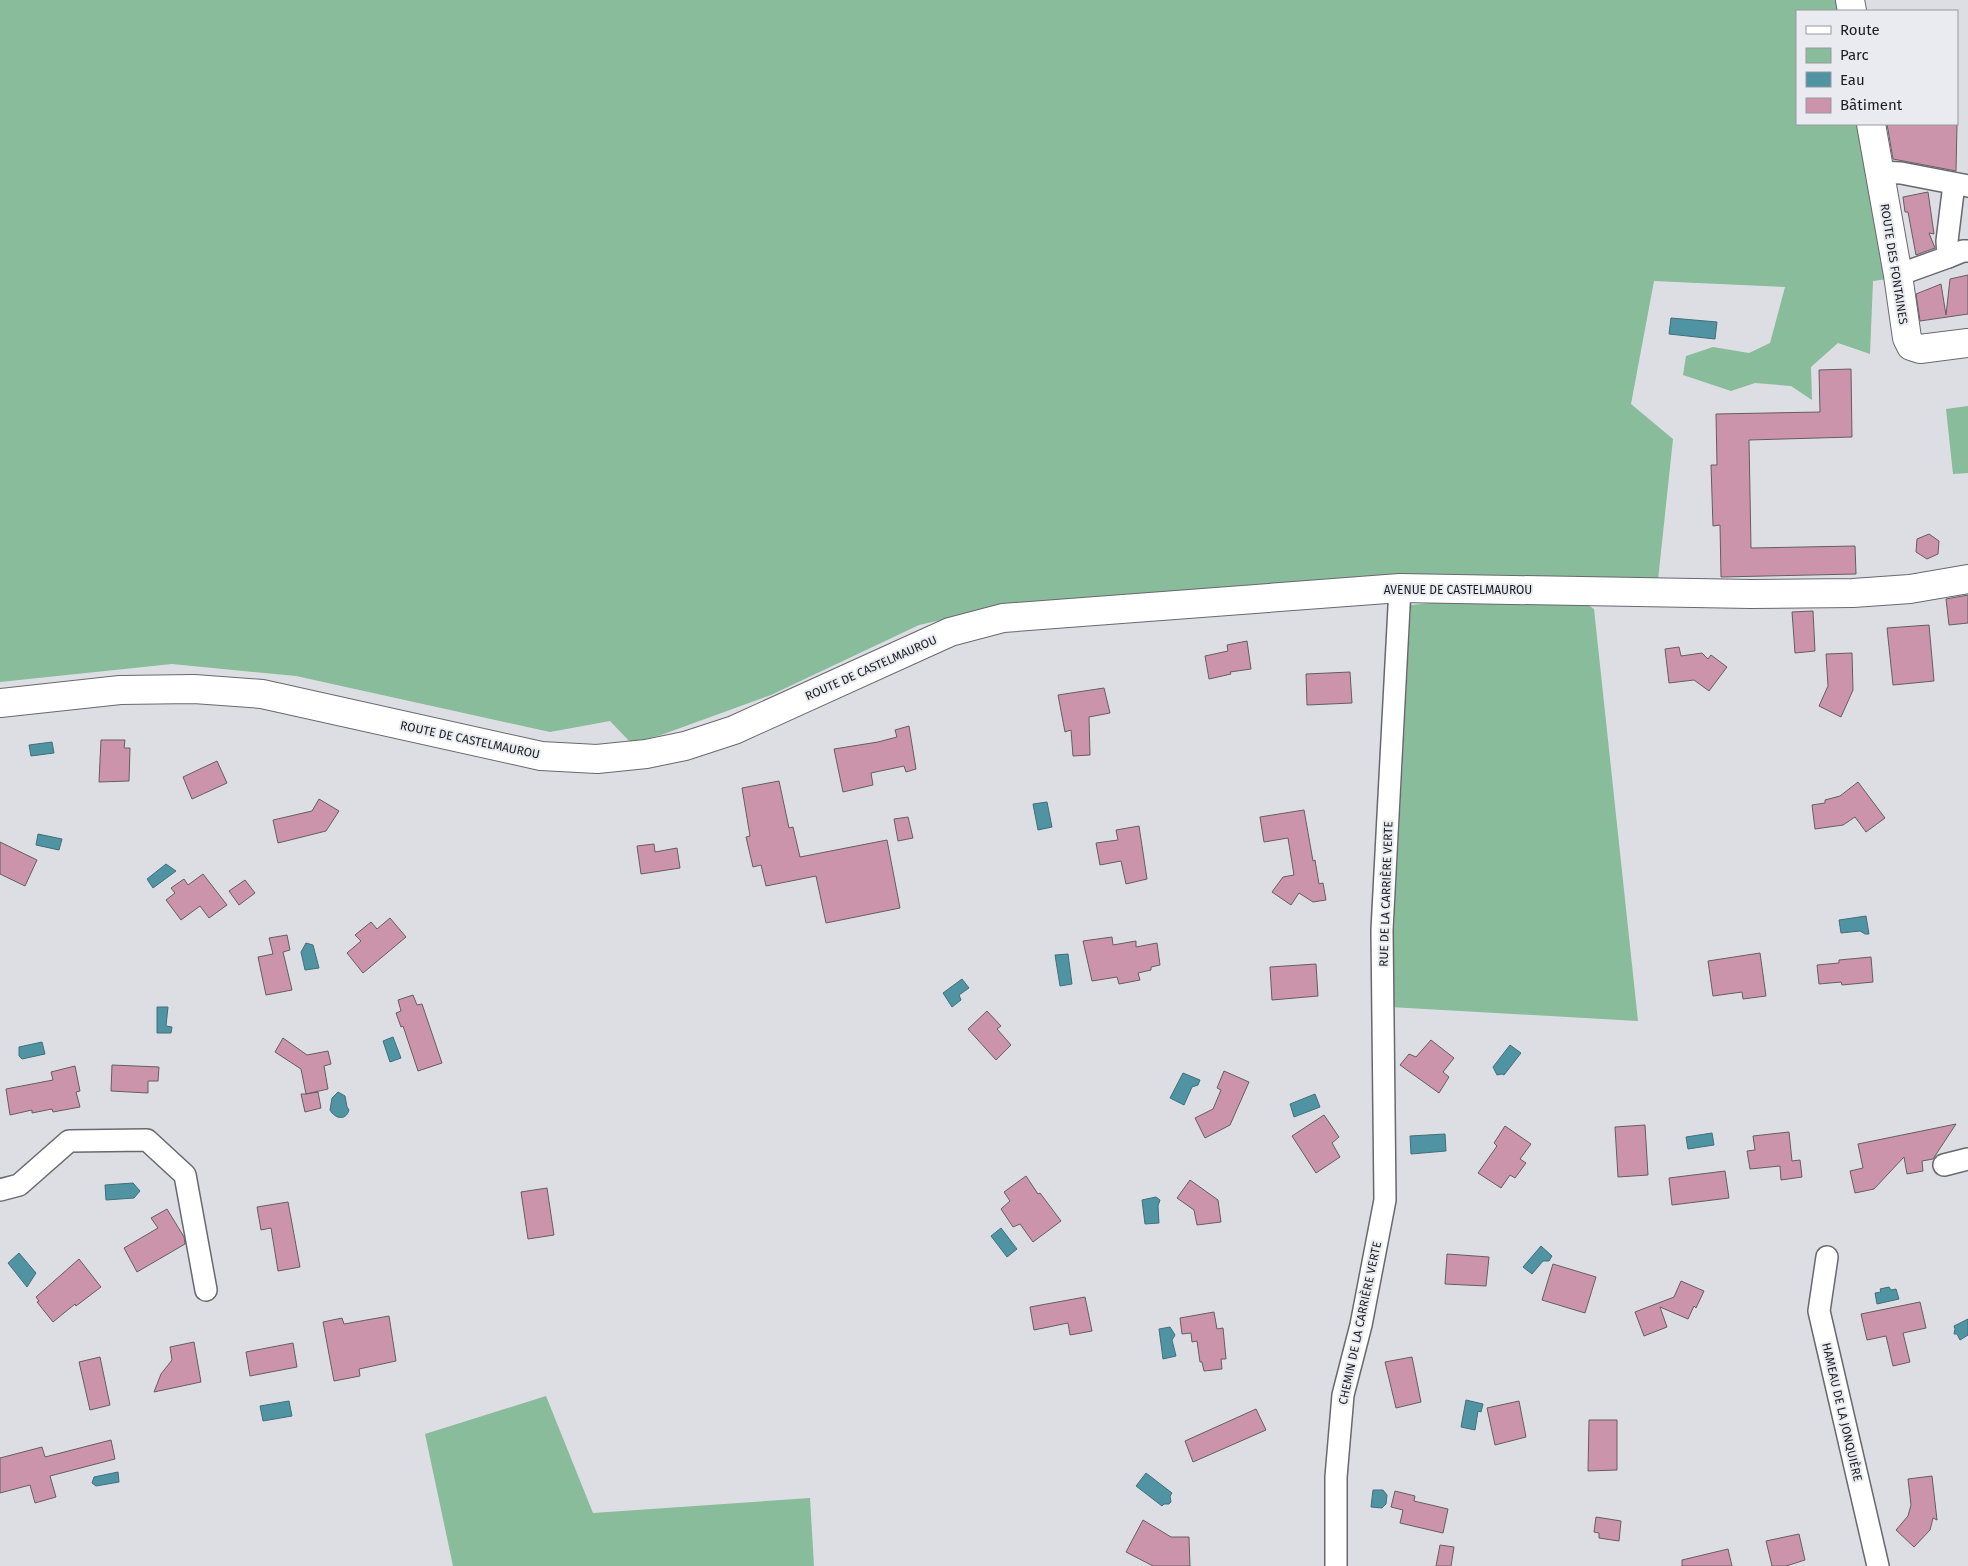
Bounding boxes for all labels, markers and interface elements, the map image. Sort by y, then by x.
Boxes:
legend [1796,10,1958,125]
text: Route [1840,21,1880,39]
text: Parc [1840,46,1869,64]
text: Eau [1840,71,1865,89]
text: Bâtiment [1840,96,1903,114]
street label: ROUTE DES FONTAINES [1878,203,1911,326]
street label: AVENUE DE CASTELMAUROU [1384,583,1532,597]
street label: ROUTE DE CASTELMAUROU [803,633,939,703]
street label: ROUTE DE CASTELMAUROU [399,718,541,762]
street label: RUE DE LA CARRIÈRE VERTE [1375,821,1396,967]
street label: CHEMIN DE LA CARRIÈRE VERTE [1335,1240,1384,1406]
street label: HAMEAU DE LA JONQUIÈRE [1819,1341,1866,1483]

